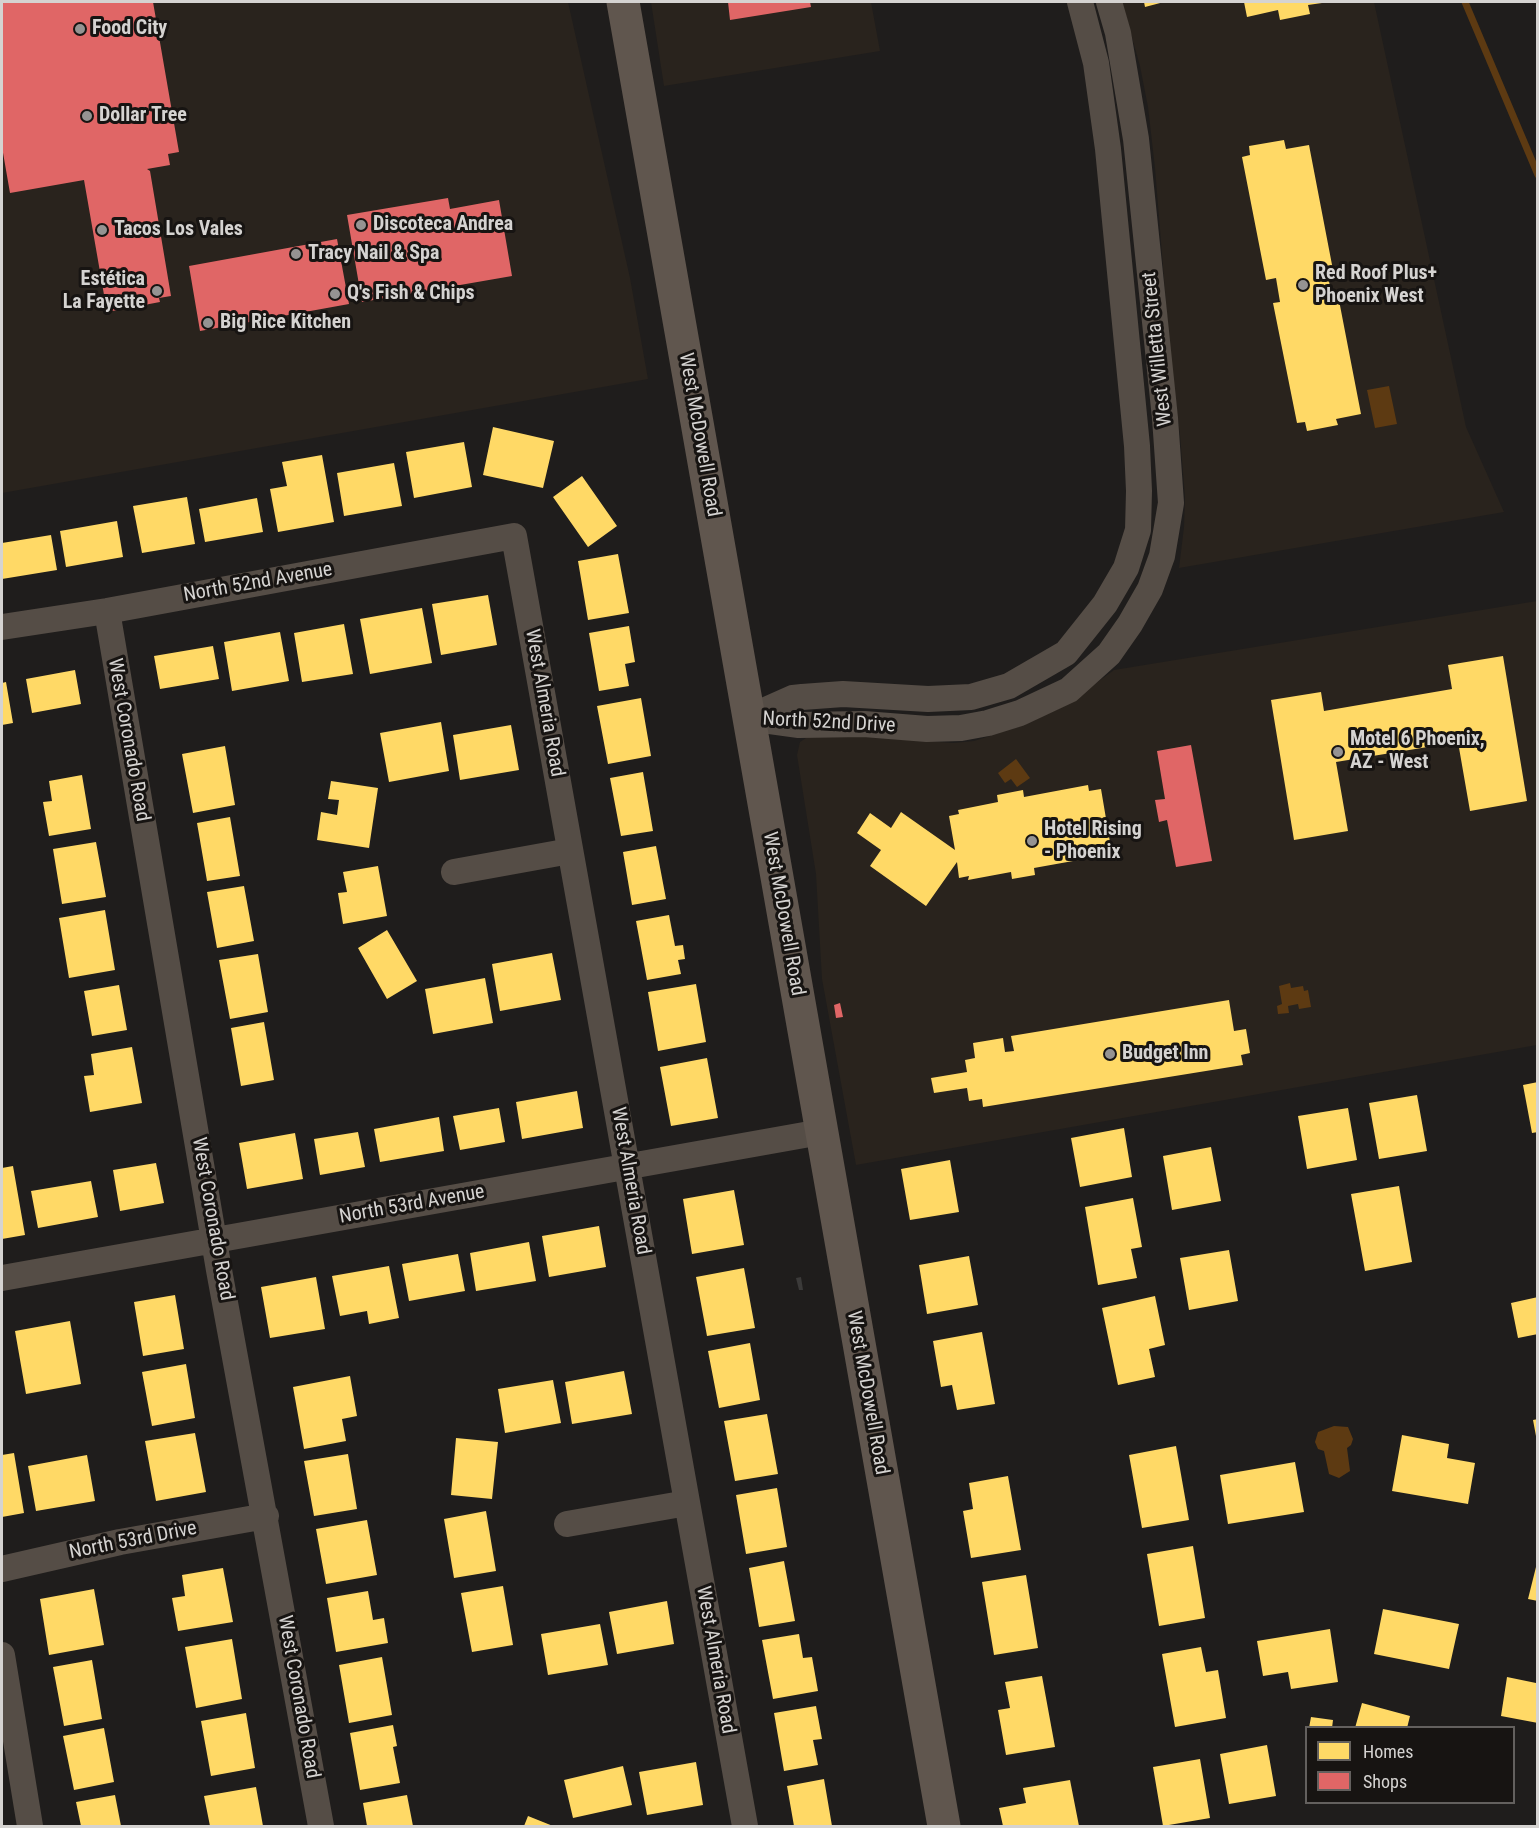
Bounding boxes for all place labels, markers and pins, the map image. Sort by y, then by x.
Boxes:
place label: Food City [92,17,167,41]
marker: Food City [73,22,87,36]
place label: Dollar Tree [99,104,187,128]
marker: Dollar Tree [80,109,94,123]
place label: Discoteca Andrea [373,213,513,237]
place label: Tacos Los Vales [114,218,243,242]
marker: Discoteca Andrea [354,218,368,232]
marker: Tacos Los Vales [95,223,109,237]
place label: Tracy Nail & Spa [308,242,439,266]
marker: Tracy Nail & Spa [289,247,303,261]
place label: Red Roof Plus+ Phoenix West [1315,262,1437,309]
place label: Estética La Fayette [63,268,145,315]
marker: Red Roof Plus+ Phoenix West [1296,278,1310,292]
place label: Q's Fish & Chips [347,282,475,306]
marker: Estética La Fayette [150,284,164,298]
marker: Q's Fish & Chips [328,287,342,301]
place label: Big Rice Kitchen [220,311,351,335]
marker: Big Rice Kitchen [201,316,215,330]
place label: Motel 6 Phoenix, AZ - West [1350,728,1485,775]
marker: Motel 6 Phoenix, AZ - West [1331,745,1345,759]
place label: Hotel Rising - Phoenix [1044,818,1142,865]
marker: Hotel Rising - Phoenix [1025,834,1039,848]
place label: Budget Inn [1122,1042,1208,1066]
marker: Budget Inn [1103,1047,1117,1061]

